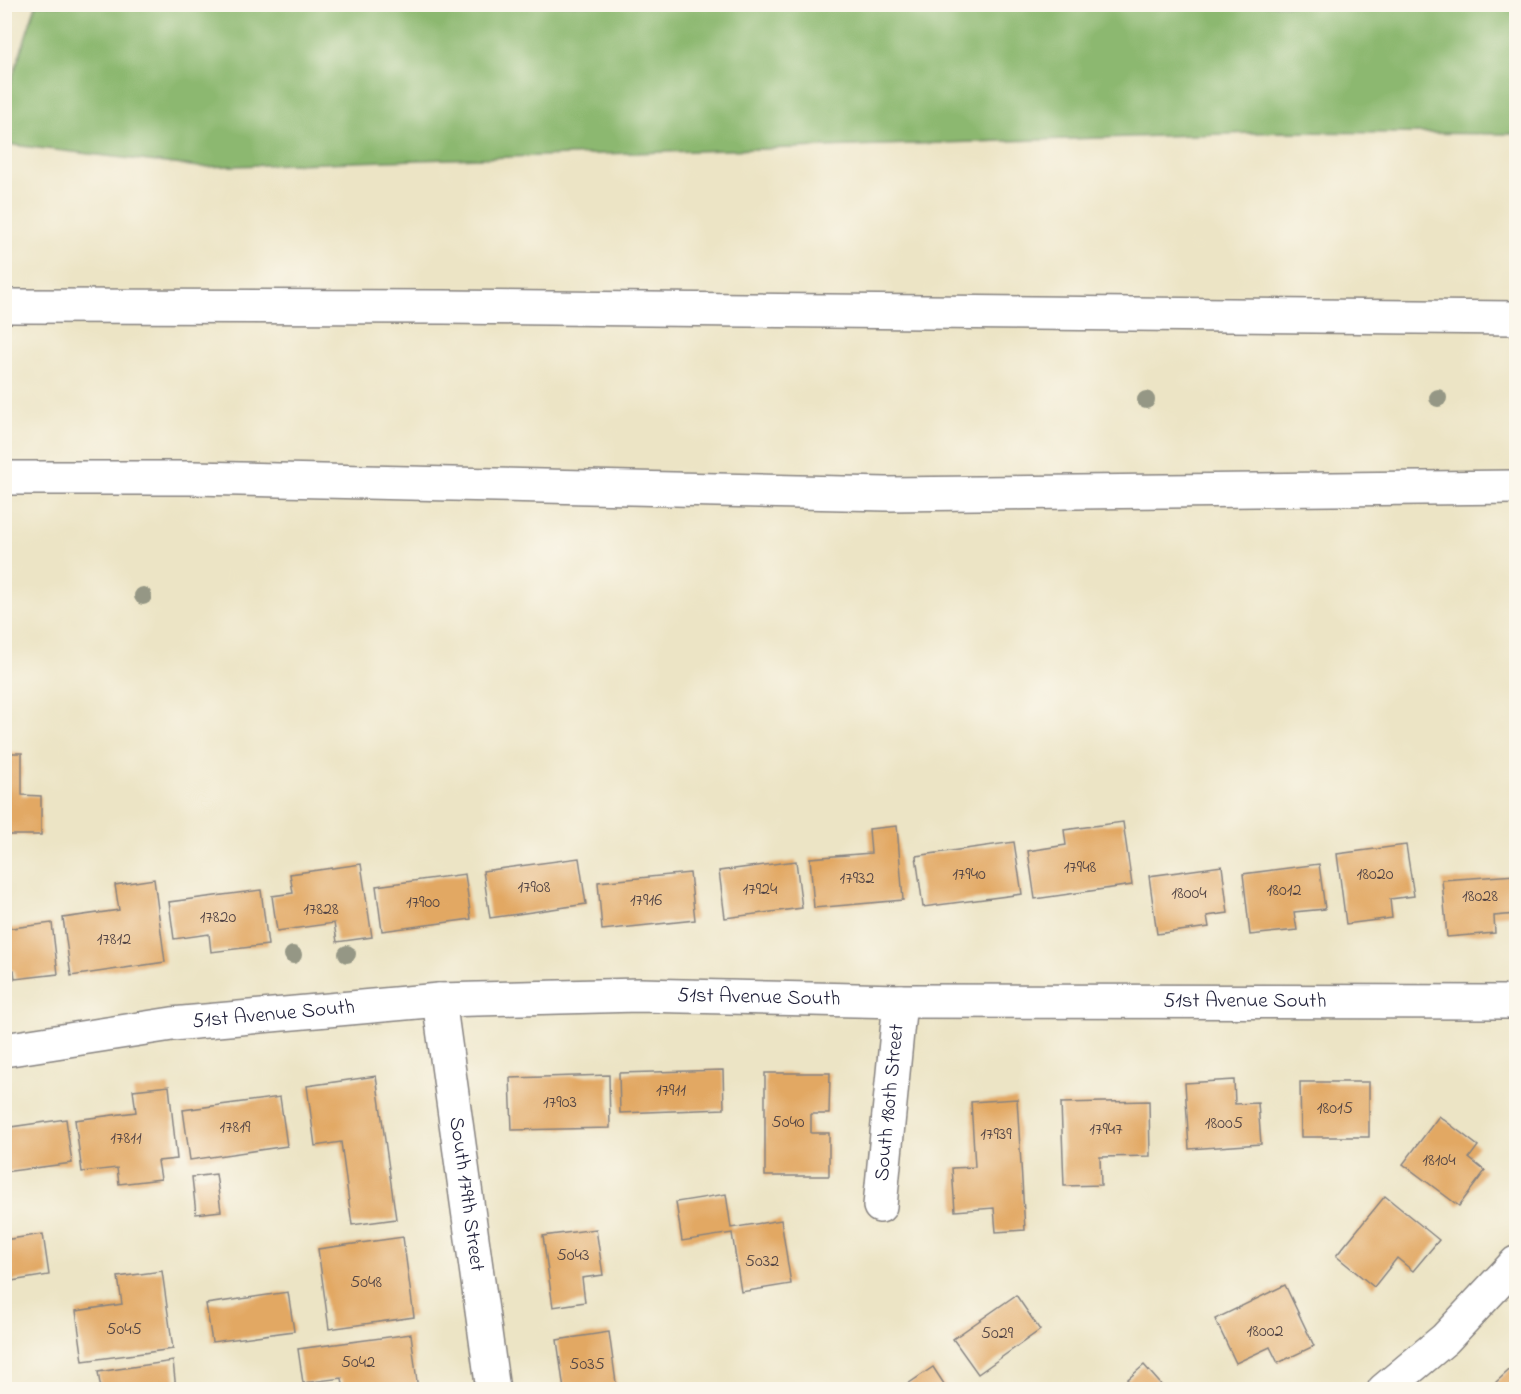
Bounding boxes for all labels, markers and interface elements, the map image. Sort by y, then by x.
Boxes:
house number: 17948 [1064,855,1097,881]
house number: 17940 [952,862,986,888]
house number: 18020 [1357,862,1394,888]
house number: 17932 [840,866,875,892]
house number: 17908 [517,875,551,901]
house number: 17924 [743,877,778,903]
house number: 18012 [1267,878,1302,904]
house number: 18004 [1171,881,1207,907]
house number: 18028 [1462,884,1498,910]
house number: 17916 [630,888,662,914]
house number: 17900 [406,890,440,916]
house number: 17828 [303,897,339,923]
house number: 17820 [200,905,237,931]
house number: 17812 [97,927,131,953]
street label: 51st Avenue South [677,981,841,1015]
street label: 51st Avenue South [1163,986,1326,1017]
street label: 51st Avenue South [191,993,356,1037]
street label: South 180th Street [868,1023,913,1182]
house number: 17911 [656,1078,686,1104]
house number: 17903 [543,1090,577,1116]
house number: 18015 [1317,1096,1353,1122]
house number: 5040 [771,1110,805,1136]
house number: 18005 [1205,1111,1243,1137]
house number: 17819 [219,1115,251,1141]
street label: South 179th Street [440,1115,491,1273]
house number: 17947 [1089,1117,1123,1143]
house number: 17939 [980,1122,1012,1148]
house number: 17811 [110,1126,142,1152]
house number: 18104 [1422,1148,1456,1174]
house number: 5043 [557,1243,589,1269]
house number: 5032 [745,1249,779,1275]
house number: 5048 [350,1270,382,1296]
house number: 5045 [106,1317,142,1343]
house number: 18002 [1247,1319,1284,1345]
house number: 5029 [981,1321,1014,1347]
house number: 5042 [341,1350,375,1376]
house number: 5035 [569,1352,605,1378]

